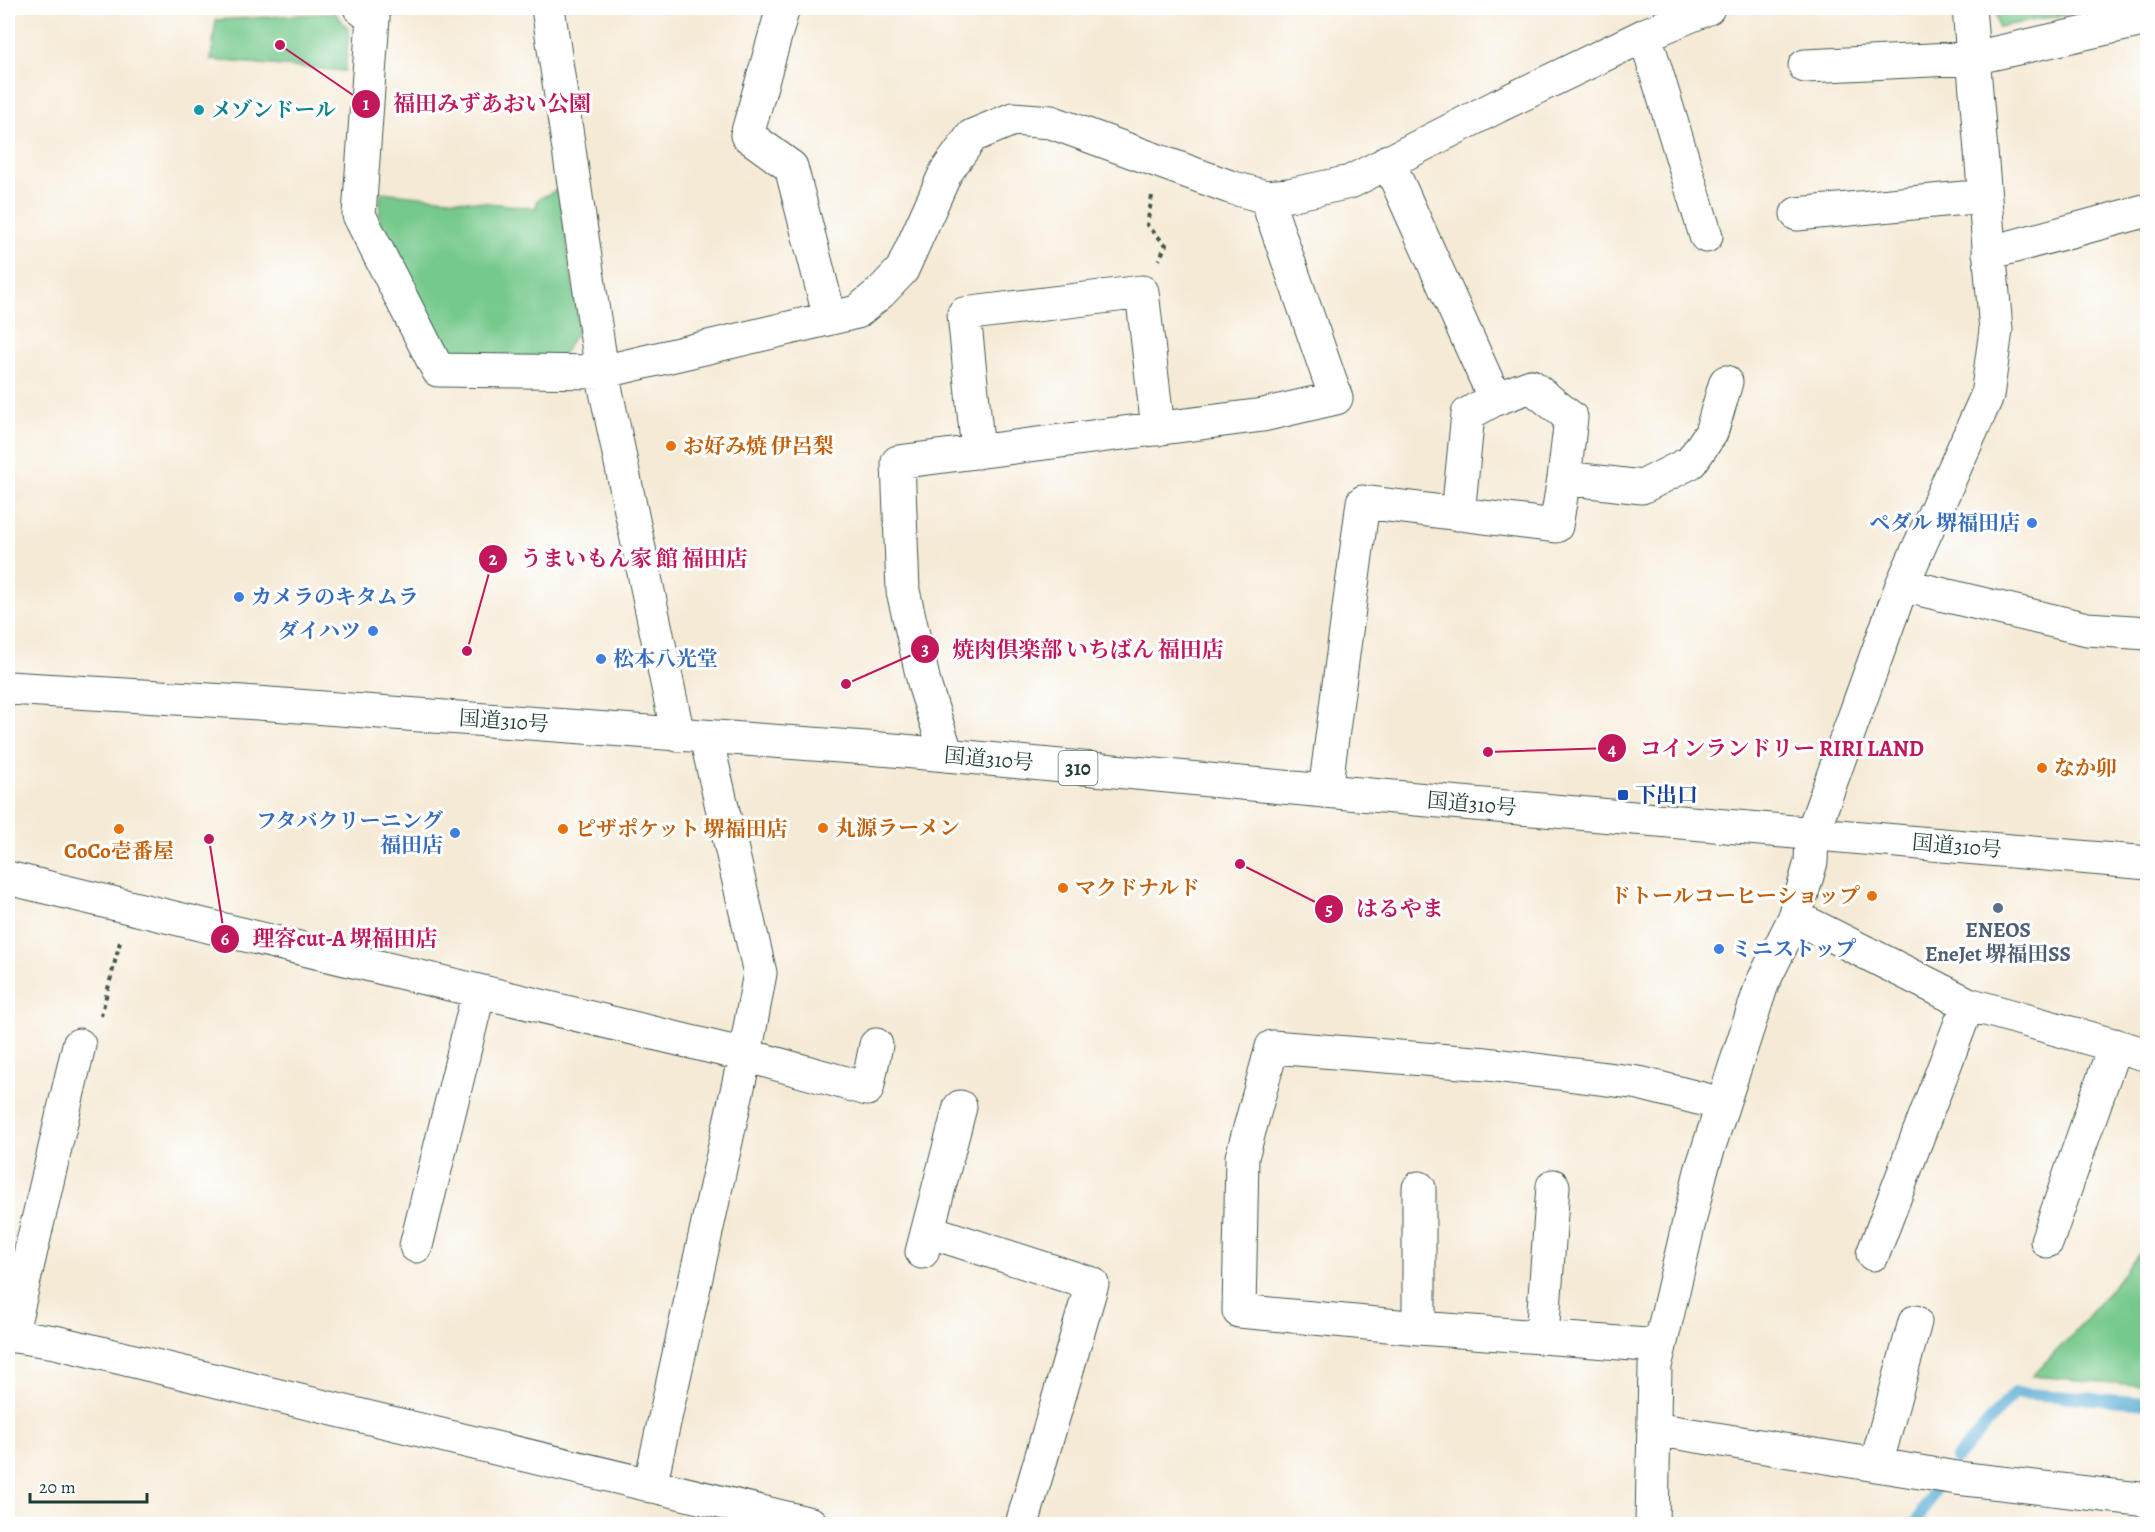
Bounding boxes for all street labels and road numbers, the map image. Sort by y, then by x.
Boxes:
street label: 国道310号 [458,704,550,738]
street label: 国道310号 [943,741,1035,777]
road number: 310 [1058,751,1098,785]
street label: 国道310号 [1426,786,1518,822]
street label: 国道310号 [1911,828,2003,864]

